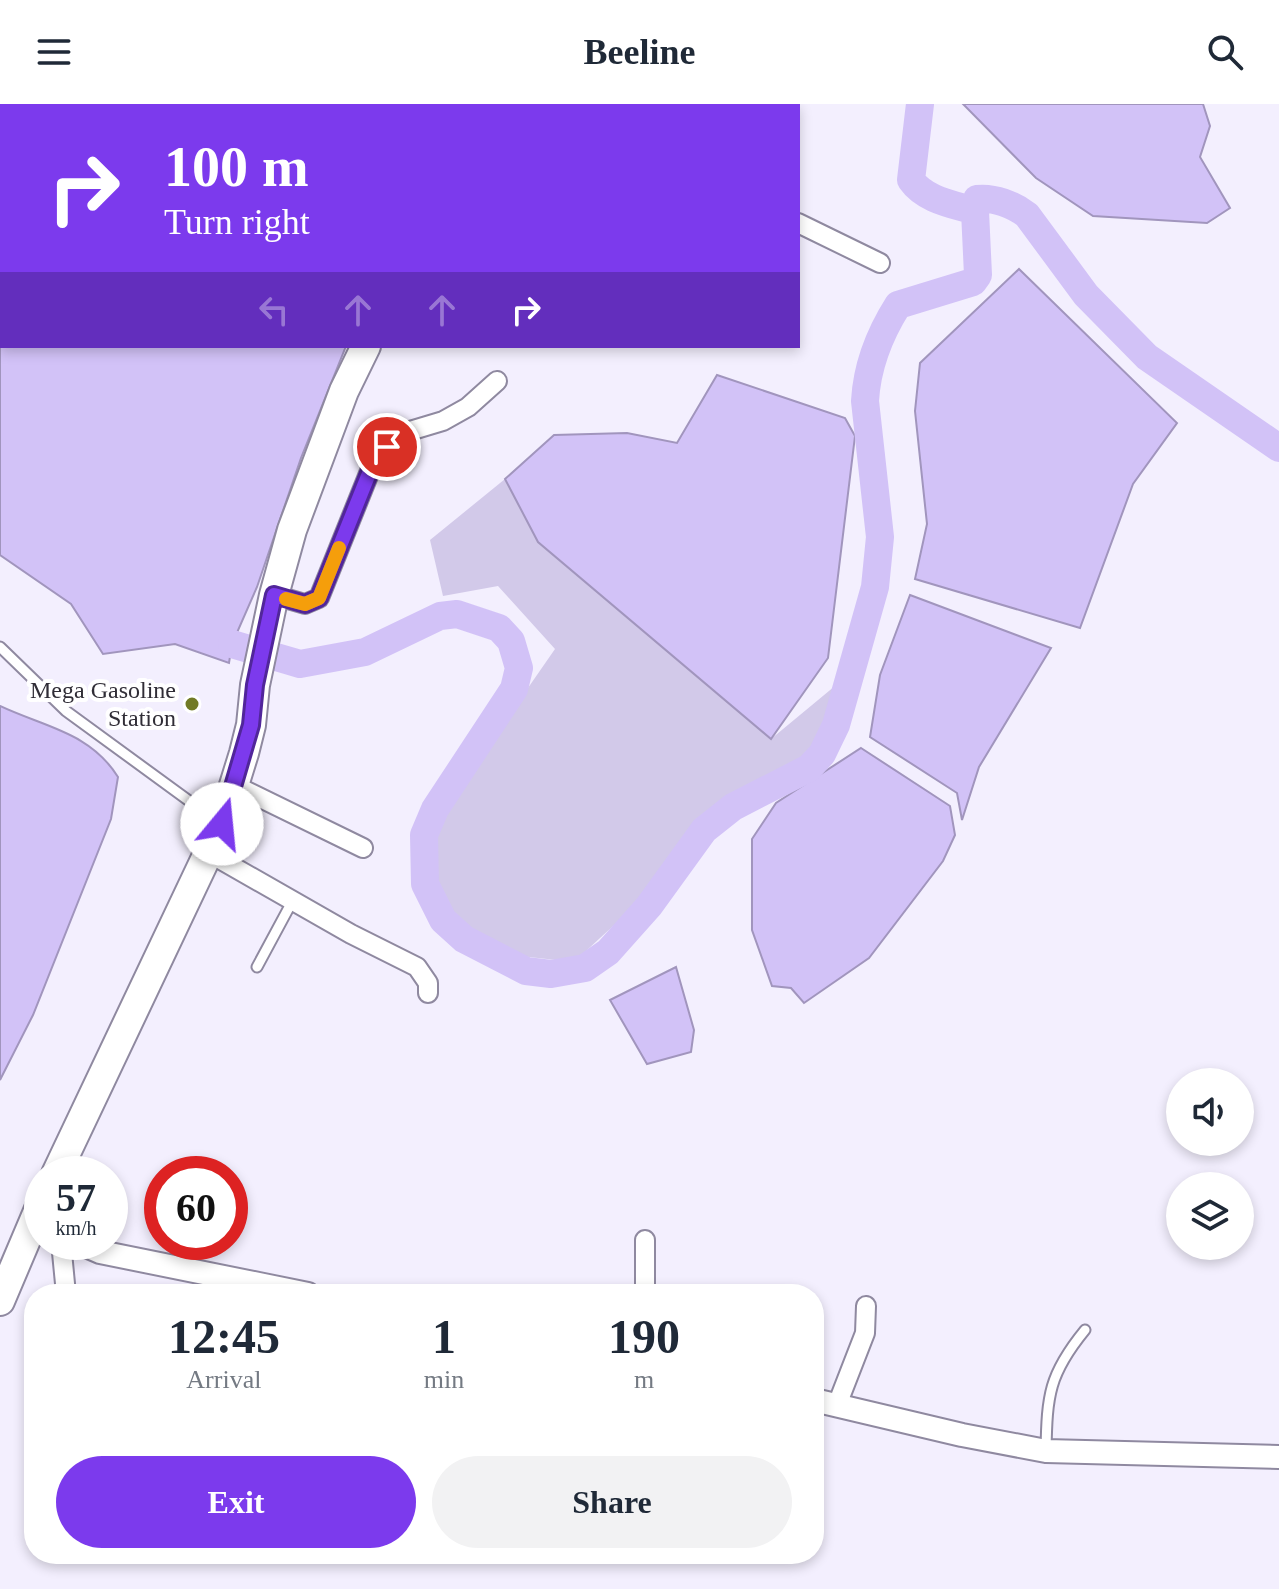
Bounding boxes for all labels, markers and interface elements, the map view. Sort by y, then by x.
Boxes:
icon: menu [32,30,76,74]
icon: search [1203,30,1247,74]
text: Beeline [584,32,695,72]
icon: right [32,136,136,240]
text: 100 m [164,136,309,198]
text: Turn right [164,202,310,242]
icon: left [252,288,296,332]
icon: ahead [336,288,380,332]
icon: ahead [420,288,464,332]
icon: right [504,288,548,332]
pin [353,413,421,481]
icon: arrive [365,425,409,469]
place label: Mega Gasoline Station [30,677,176,731]
marker: Mega Gasoline Station [183,695,201,713]
position arrow [180,782,264,866]
map controls [1166,1068,1254,1260]
button: sound [1166,1068,1254,1156]
speed limit sign: 60 [144,1156,248,1260]
button: layers [1166,1172,1254,1260]
text: 57 [56,1175,96,1220]
text: km/h [55,1217,97,1239]
text: 12:45 [168,1310,280,1363]
text: 1 [432,1310,456,1363]
text: 190 [608,1310,680,1363]
text: Arrival [186,1365,261,1394]
text: min [424,1365,464,1394]
text: m [634,1365,654,1394]
button: Exit [56,1456,416,1548]
button: Share [432,1456,792,1548]

